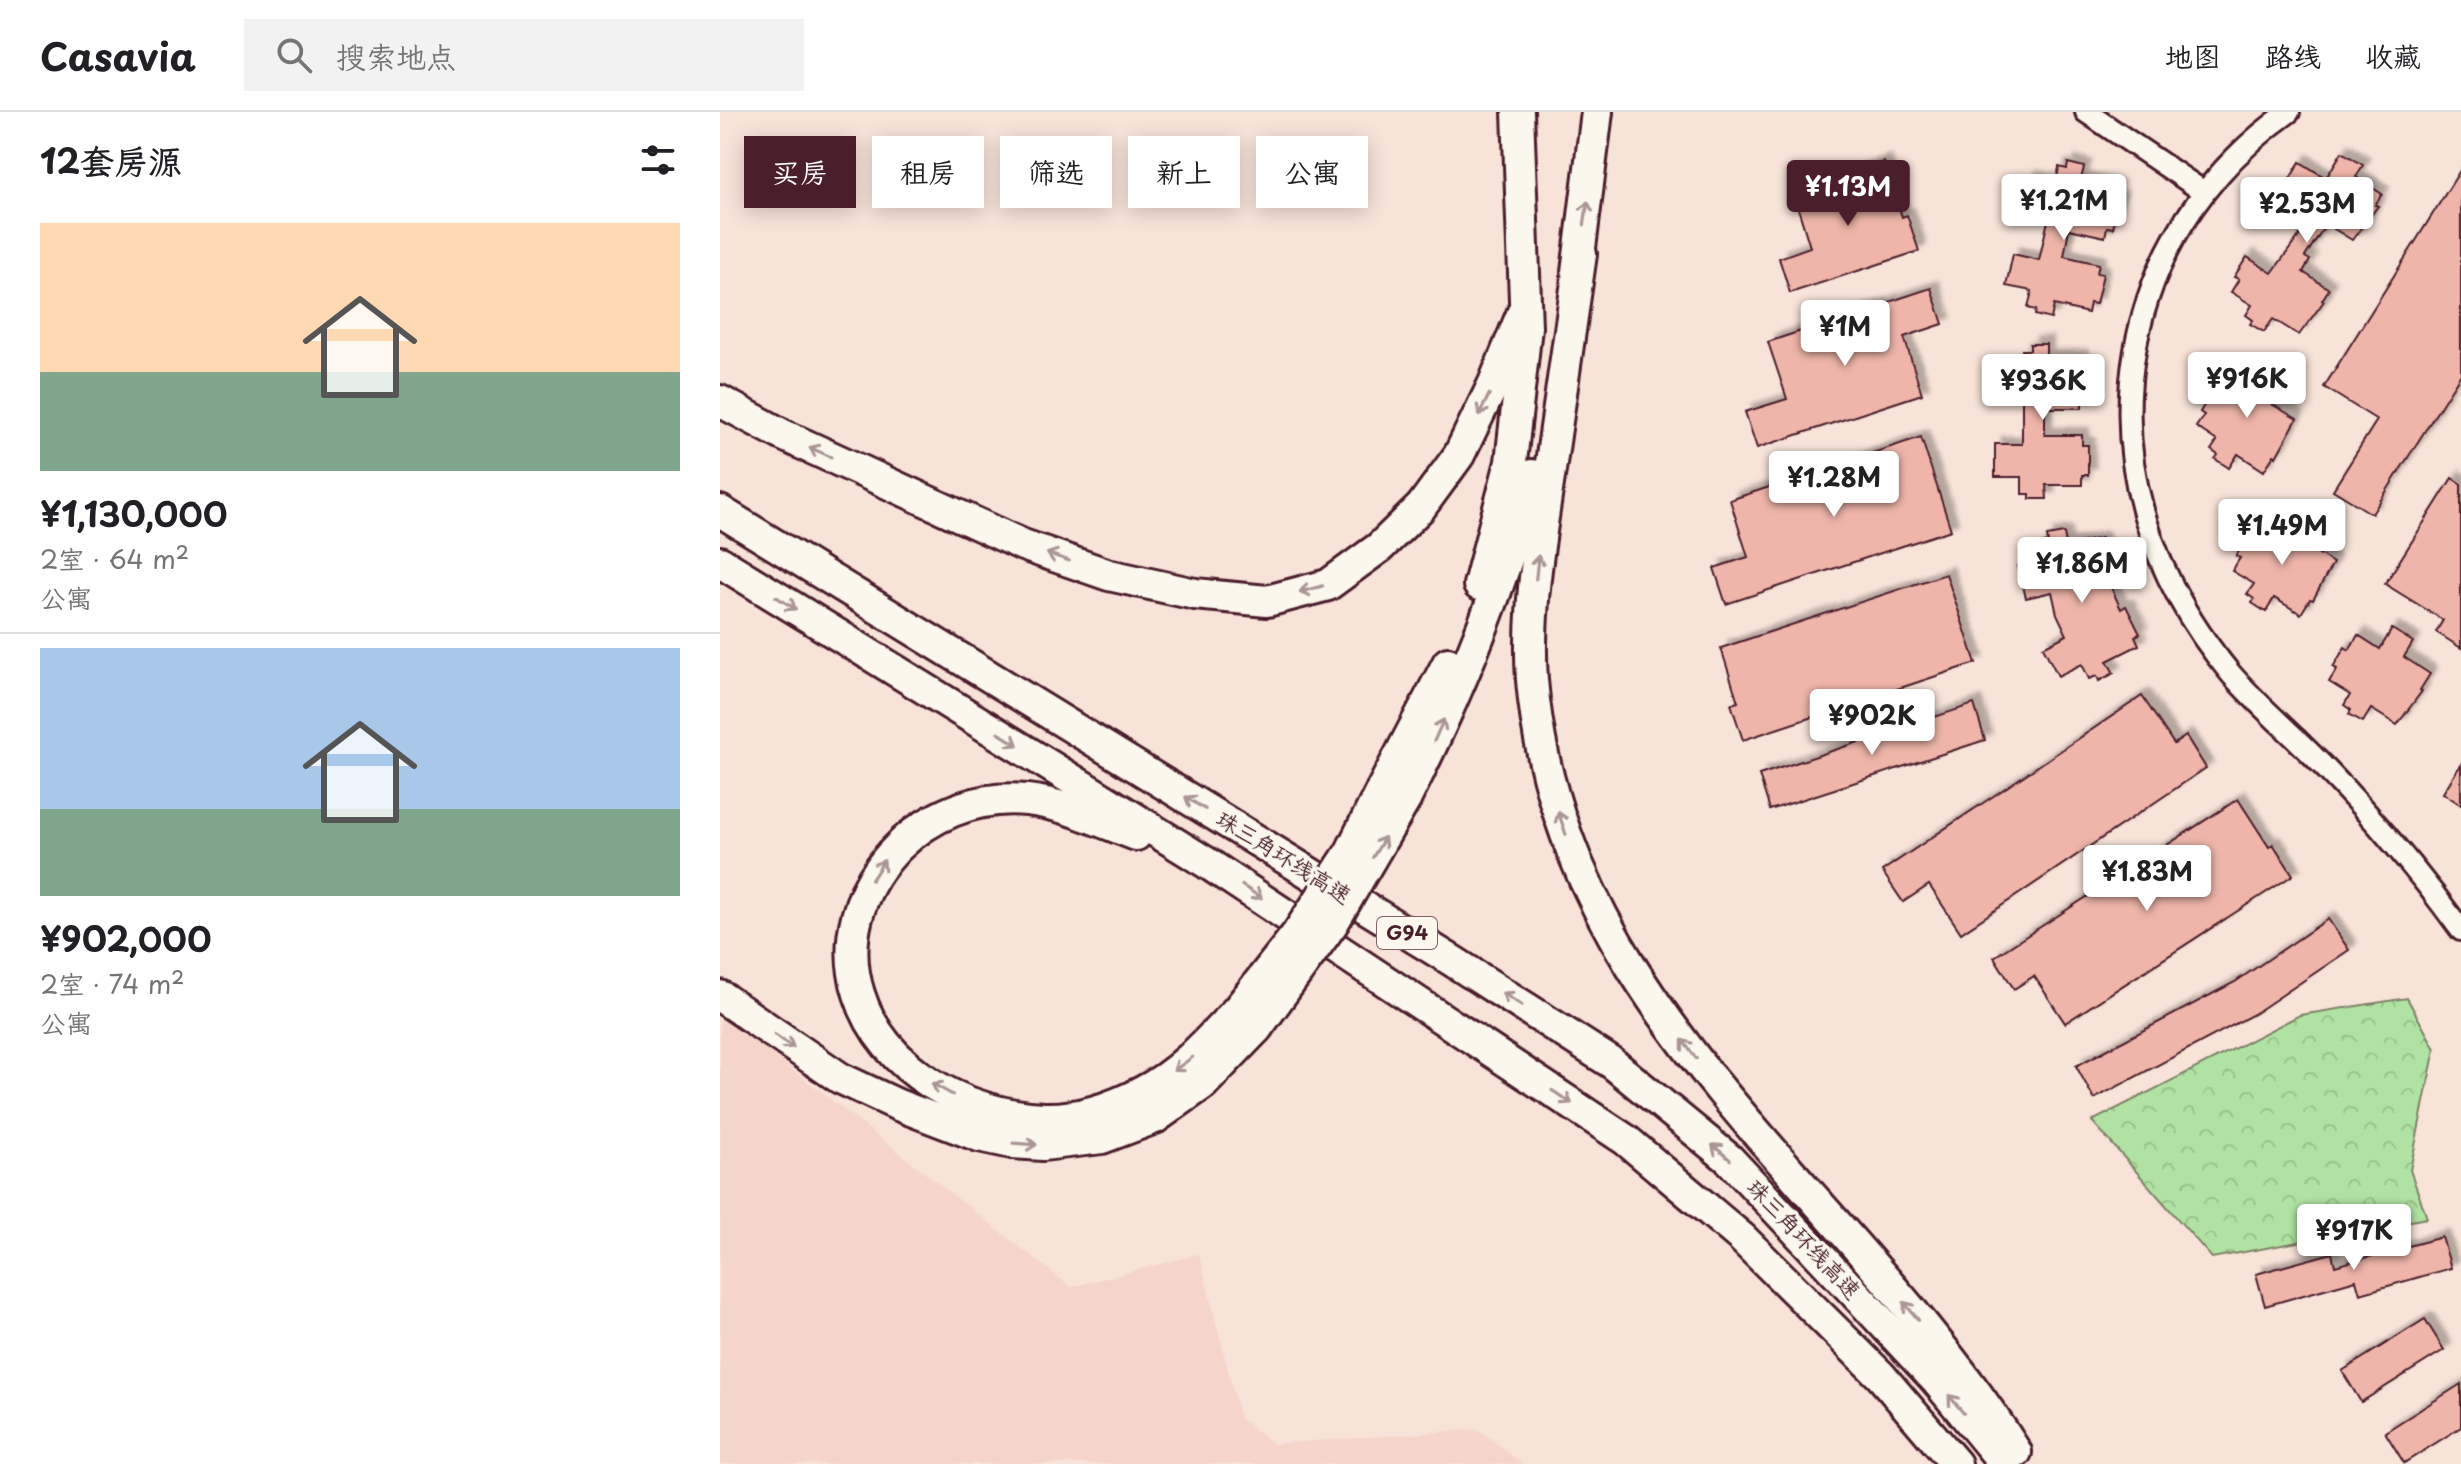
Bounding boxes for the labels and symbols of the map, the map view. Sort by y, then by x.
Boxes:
pin: ¥1.13M [1783,160,1913,228]
pin: ¥1.21M [1999,174,2129,242]
pin: ¥2.53M [2242,177,2372,245]
one-way arrow [1579,200,1594,227]
pin: ¥1M [1806,300,1884,368]
pin: ¥916K [2191,352,2303,420]
pin: ¥936K [1987,354,2099,422]
one-way arrow [1476,392,1491,416]
one-way arrow [808,443,833,458]
pin: ¥1.28M [1769,451,1899,519]
pin: ¥1.49M [2217,499,2347,567]
pin: ¥1.86M [2017,537,2147,605]
one-way arrow [1046,549,1070,563]
one-way arrow [1529,554,1544,581]
one-way arrow [1298,583,1324,598]
one-way arrow [774,595,797,611]
pin: ¥902K [1816,689,1928,757]
one-way arrow [1432,718,1447,743]
one-way arrow [996,731,1018,748]
one-way arrow [1184,795,1207,811]
street label: 珠三角环线高速 [1211,801,1359,911]
one-way arrow [1554,811,1569,836]
one-way arrow [1371,836,1387,859]
pin: ¥1.83M [2082,845,2212,913]
one-way arrow [870,859,887,881]
one-way arrow [1240,884,1262,900]
road number: G94 [1377,917,1437,949]
one-way arrow [1501,990,1523,1007]
one-way arrow [772,1033,795,1049]
one-way arrow [1681,1039,1698,1060]
one-way arrow [1173,1055,1194,1072]
one-way arrow [931,1081,954,1097]
one-way arrow [1550,1090,1573,1106]
one-way arrow [1011,1137,1038,1152]
one-way arrow [1711,1143,1732,1161]
street label: 珠三角环线高速 [1741,1170,1870,1306]
pin: ¥917K [2298,1204,2410,1272]
one-way arrow [1903,1301,1921,1322]
one-way arrow [1947,1394,1964,1415]

